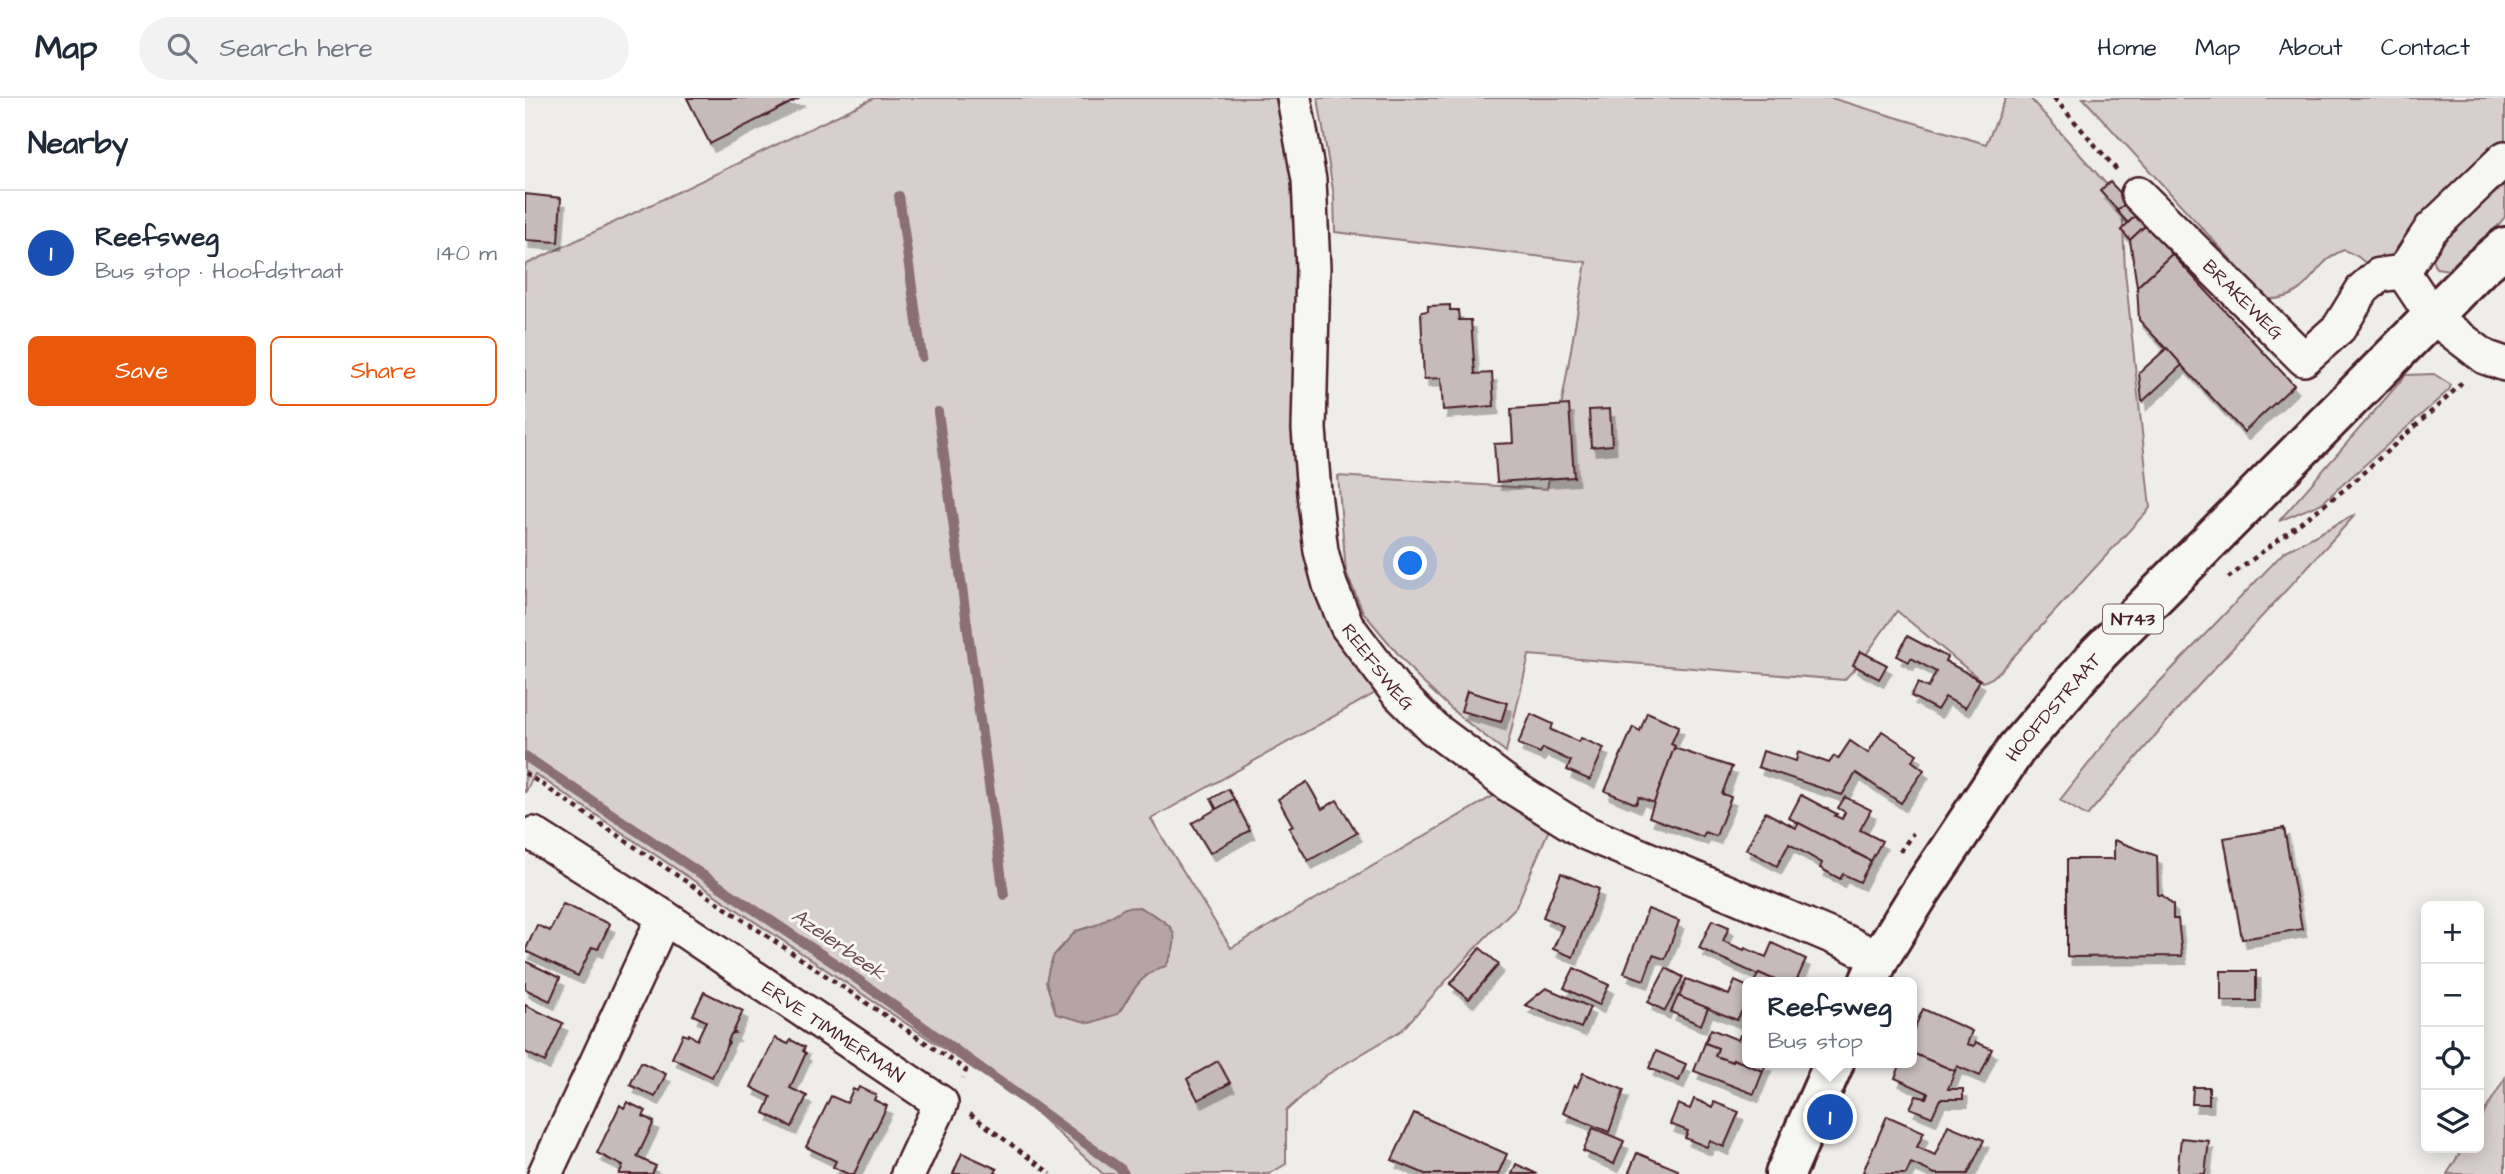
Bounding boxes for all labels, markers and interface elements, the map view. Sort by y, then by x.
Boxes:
search box [139,17,629,80]
text: Map [35,25,97,71]
icon: search [163,29,201,67]
text: Search here [219,30,373,66]
text: Home [2097,31,2157,65]
text: Map [2195,31,2240,65]
text: About [2278,31,2343,65]
text: Contact [2381,31,2470,65]
text: Nearby [28,123,128,165]
text: Reefsweg [95,219,219,255]
text: 1 [50,237,52,269]
text: 140 m [437,237,497,269]
street label: BRAKEWEG [2196,254,2289,346]
text: Bus stop · Hoofdstraat [95,255,344,287]
button: Save [28,336,256,406]
button: Share [270,336,497,406]
your location [1393,546,1427,580]
road number: N743 [2103,604,2163,634]
street label: REEFSWEG [1335,618,1420,717]
street label: HOOFDSTRAAT [1999,647,2109,767]
water label: Azelerbeek [786,901,893,988]
map controls [2421,901,2484,1153]
button: + [2421,901,2484,964]
button: − [2421,964,2484,1027]
street label: ERVE TIMMERMAN [757,975,910,1090]
popup [1742,977,1917,1068]
text: Reefsweg [1768,989,1891,1025]
text: Bus stop [1768,1025,1863,1057]
button: locate [2421,1027,2484,1090]
button: layers [2421,1090,2484,1153]
pin: 1 [1807,1091,1853,1143]

